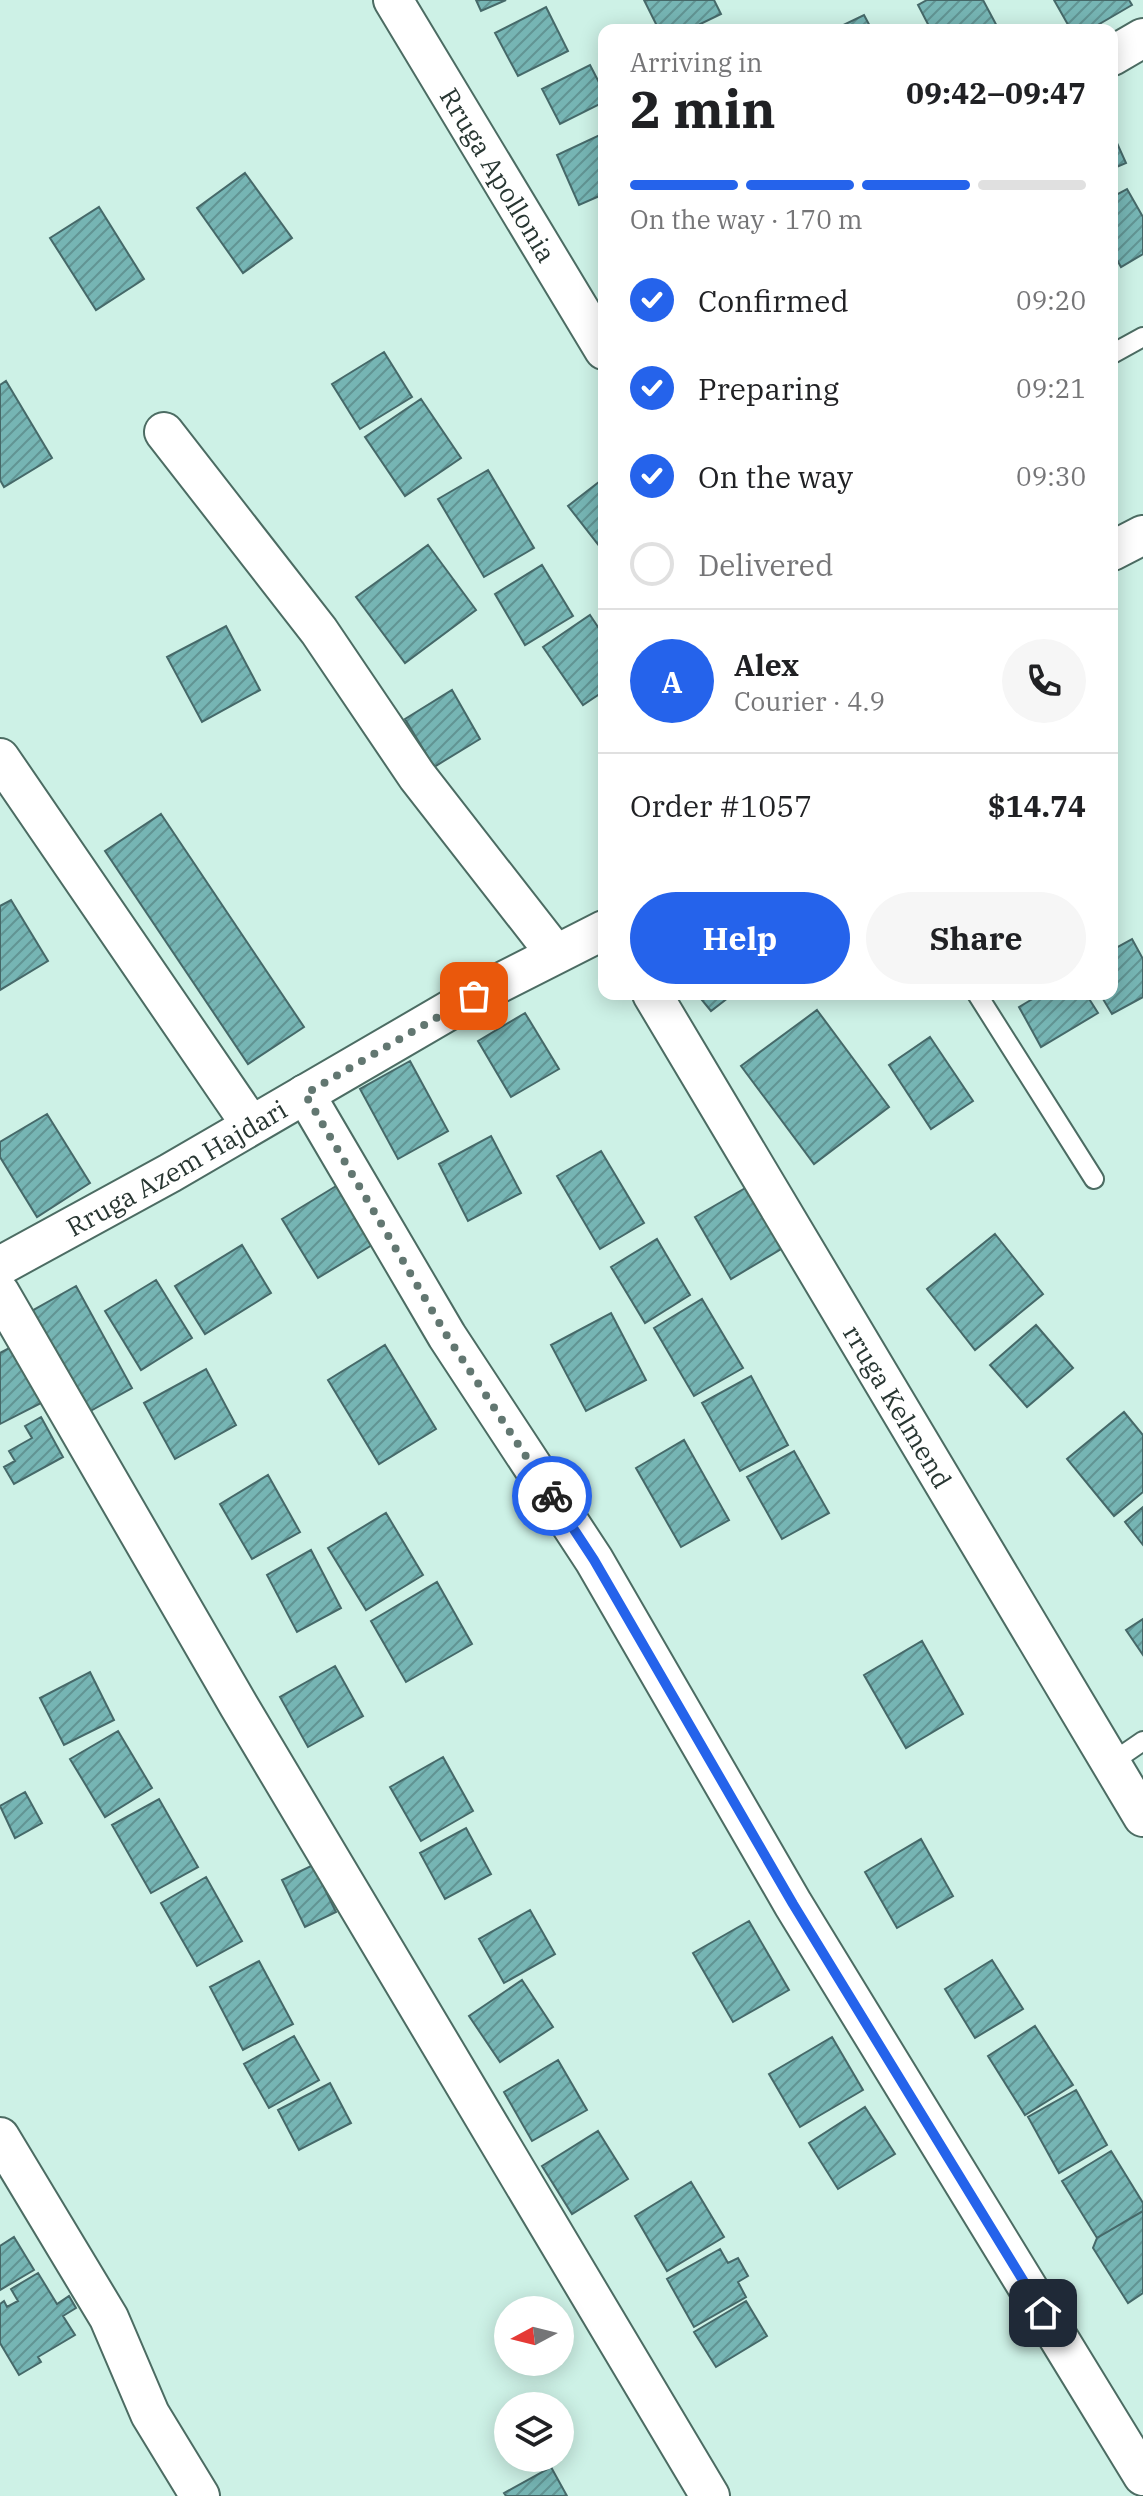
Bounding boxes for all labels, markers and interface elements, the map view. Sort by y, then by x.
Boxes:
text: Arriving in [630,45,763,79]
text: 09:42–09:47 [906,73,1086,112]
text: 2 min [630,75,776,142]
street label: Rruga Apollonia [433,81,564,268]
text: On the way · 170 m [630,202,863,236]
icon: check [630,278,674,322]
text: Confirmed [698,281,849,320]
text: 09:20 [1016,283,1086,317]
icon: check [630,366,674,410]
text: Preparing [698,369,839,408]
text: 09:21 [1016,371,1086,405]
icon: check [630,454,674,498]
text: On the way [698,457,853,496]
text: 09:30 [1016,459,1086,493]
text: Delivered [698,545,833,584]
button: phone [1002,639,1086,723]
text: Alex [734,645,799,684]
text: A [662,662,682,701]
text: Courier · 4.9 [734,684,885,718]
text: Order #1057 [630,786,812,825]
text: $14.74 [988,786,1086,825]
button: Help [630,892,850,984]
button: Share [866,892,1086,984]
pin [440,962,508,1030]
icon: bag [452,974,496,1018]
street label: Rruga Azem Hajdari [60,1092,293,1244]
street label: rruga Kelmend [836,1318,960,1494]
courier [512,1456,592,1536]
icon: bike [530,1474,574,1518]
pin [1009,2279,1077,2347]
icon: home [1021,2291,1065,2335]
north arrow [494,2296,574,2376]
map controls [494,2296,574,2472]
button: layers [494,2392,574,2472]

